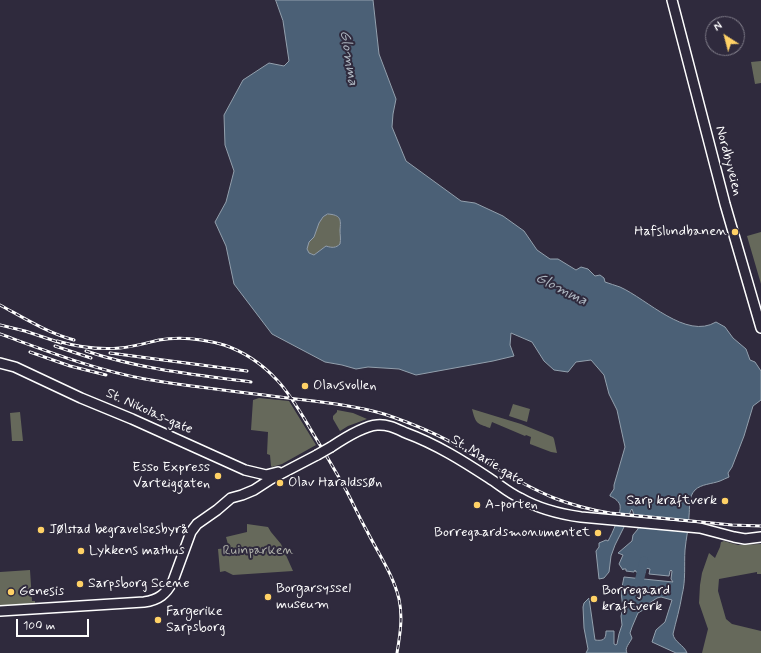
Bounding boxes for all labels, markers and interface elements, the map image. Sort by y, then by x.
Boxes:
north arrow [705,16,745,56]
text: N [711,19,726,35]
water label: Glomma [335,29,361,87]
street label: Nordbyveien [711,124,745,198]
place label: Hafslundbanen [634,224,727,240]
marker: Hafslundbanen [730,227,740,237]
water label: Glomma [532,269,590,311]
place label: Olavsvollen [313,378,376,394]
marker: Olavsvollen [300,381,310,391]
street label: St. Nikolas-gate [103,385,195,439]
street label: St. Marie gate [447,432,527,490]
place label: Esso Express Varteiggaten [132,460,210,492]
marker: Esso Express Varteiggaten [213,471,223,481]
place label: Olav Haraldssøn [288,475,382,491]
marker: Olav Haraldssøn [275,478,285,488]
place label: Sarp kraftverk [627,493,717,509]
marker: Sarp kraftverk [720,496,730,506]
place label: A-porten [485,497,538,513]
marker: A-porten [472,500,482,510]
place label: Jølstad begravelsesbyrå [49,522,189,538]
marker: Jølstad begravelsesbyrå [36,525,46,535]
place label: Borregaardsmonumentet [434,525,590,541]
marker: Borregaardsmonumentet [593,528,603,538]
place label: Lykkens mathus [89,543,185,559]
park label: Ruinparken [222,543,294,559]
marker: Lykkens mathus [76,546,86,556]
place label: Sarpsborg Scene [88,576,189,592]
marker: Sarpsborg Scene [75,579,85,589]
place label: Borgarsyssel museum [276,581,351,614]
place label: Borregaard kraftverk [602,583,670,616]
place label: Genesis [19,584,64,600]
marker: Genesis [6,587,16,597]
marker: Borgarsyssel museum [263,592,273,602]
marker: Borregaard kraftverk [589,594,599,604]
place label: Fargerike Sarpsborg [166,604,225,636]
scale bar [18,611,91,637]
marker: Fargerike Sarpsborg [153,615,163,625]
text: 100 m [23,618,55,634]

